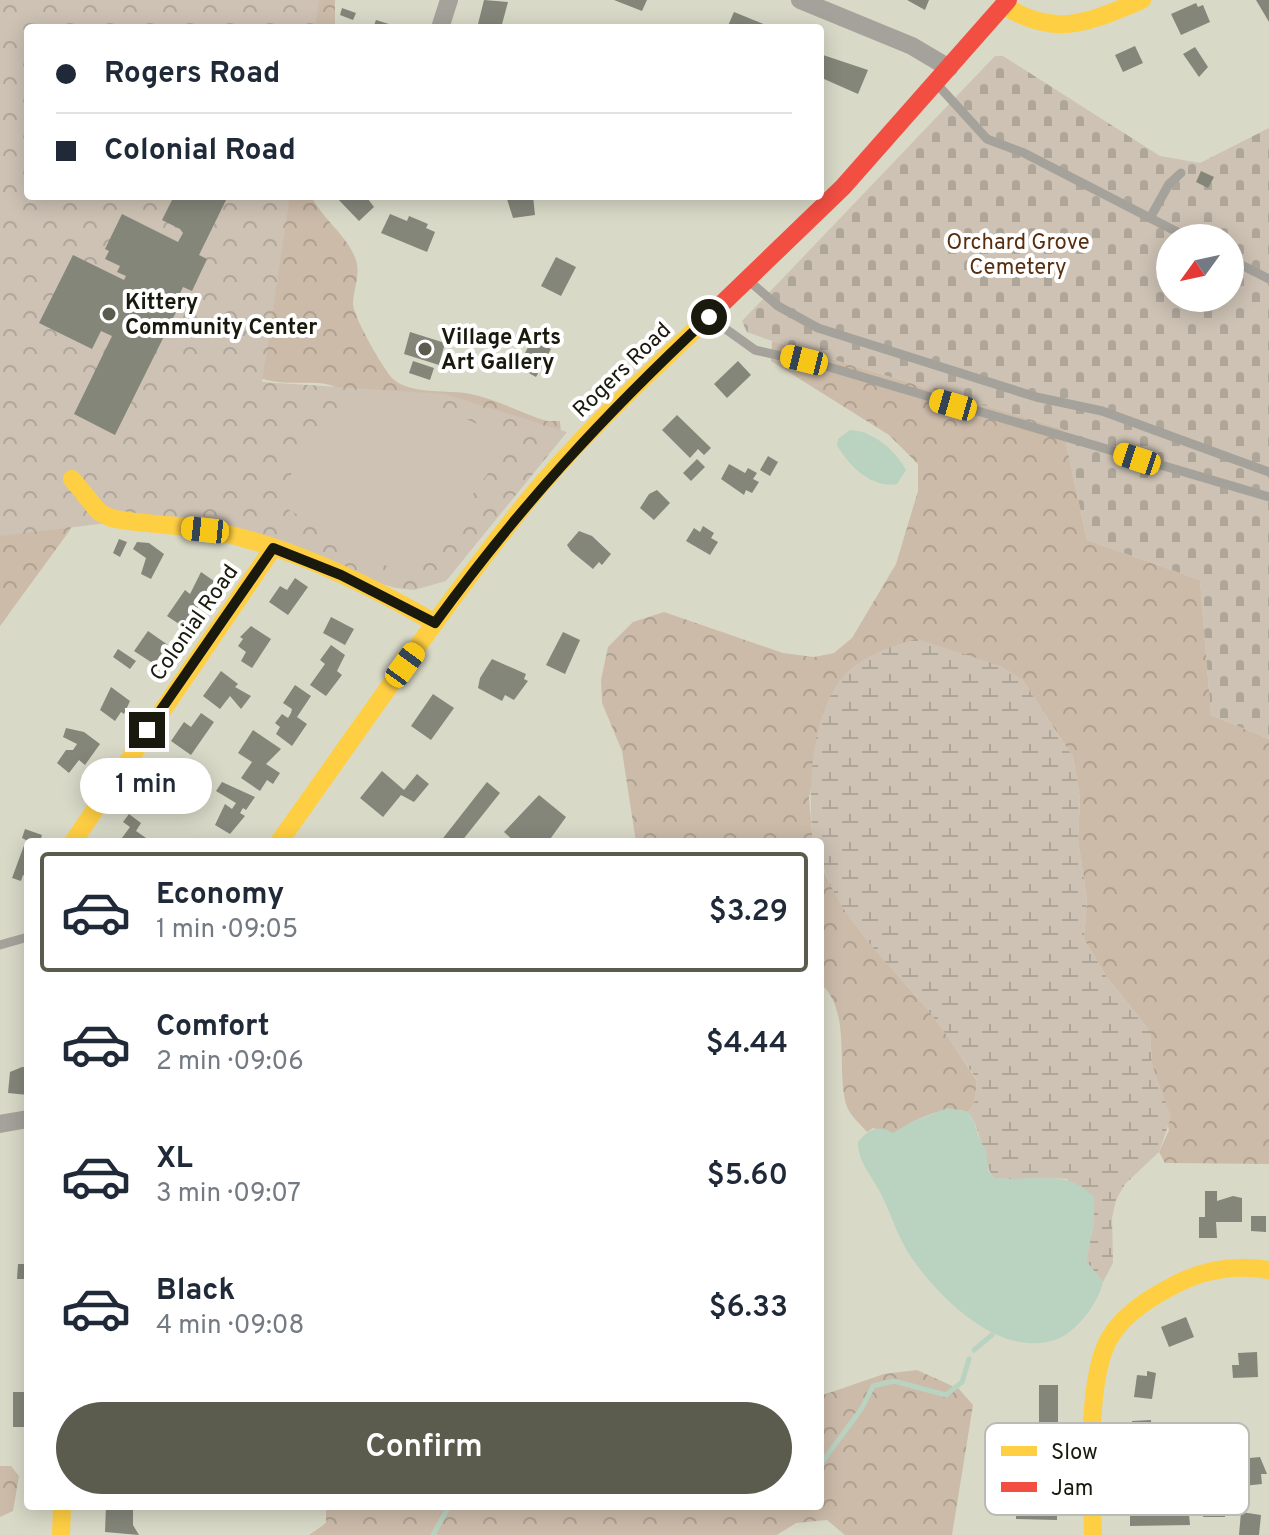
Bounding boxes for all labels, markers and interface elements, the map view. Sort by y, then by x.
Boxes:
text: Rogers Road [104,56,280,93]
text: Colonial Road [104,133,296,170]
north arrow [1156,224,1244,312]
map controls [1156,224,1244,312]
park label: Orchard Grove Cemetery [946,230,1090,282]
place label: Kittery Community Center [125,290,317,342]
route start [691,299,727,335]
marker: Kittery Community Center [100,305,118,323]
street label: Rogers Road [568,317,677,424]
place label: Village Arts Art Gallery [441,325,561,377]
marker: Village Arts Art Gallery [416,340,434,358]
car [778,343,830,377]
car [927,387,979,423]
car [1110,440,1164,478]
car [180,516,230,544]
street label: Colonial Road [145,560,245,687]
car [381,639,429,691]
route end [129,712,165,748]
callout: 1 min [81,758,213,814]
text: 1 min [115,769,177,802]
icon: car [60,876,132,948]
text: Economy [156,877,284,914]
text: $3.29 [709,894,788,931]
text: 1 min · 09:05 [156,914,298,947]
icon: car [60,1008,132,1080]
text: Comfort [156,1009,269,1046]
text: $4.44 [706,1026,788,1063]
text: 2 min · 09:06 [156,1046,304,1079]
icon: car [60,1140,132,1212]
text: XL [156,1141,193,1178]
text: $5.60 [707,1158,788,1195]
text: 3 min · 09:07 [156,1178,301,1211]
icon: car [60,1272,132,1344]
text: Black [156,1273,235,1310]
text: $6.33 [709,1290,788,1327]
text: 4 min · 09:08 [156,1310,304,1343]
button: Confirm [56,1402,792,1494]
legend [985,1423,1249,1515]
text: Slow [1051,1440,1098,1467]
text: Jam [1051,1476,1094,1503]

